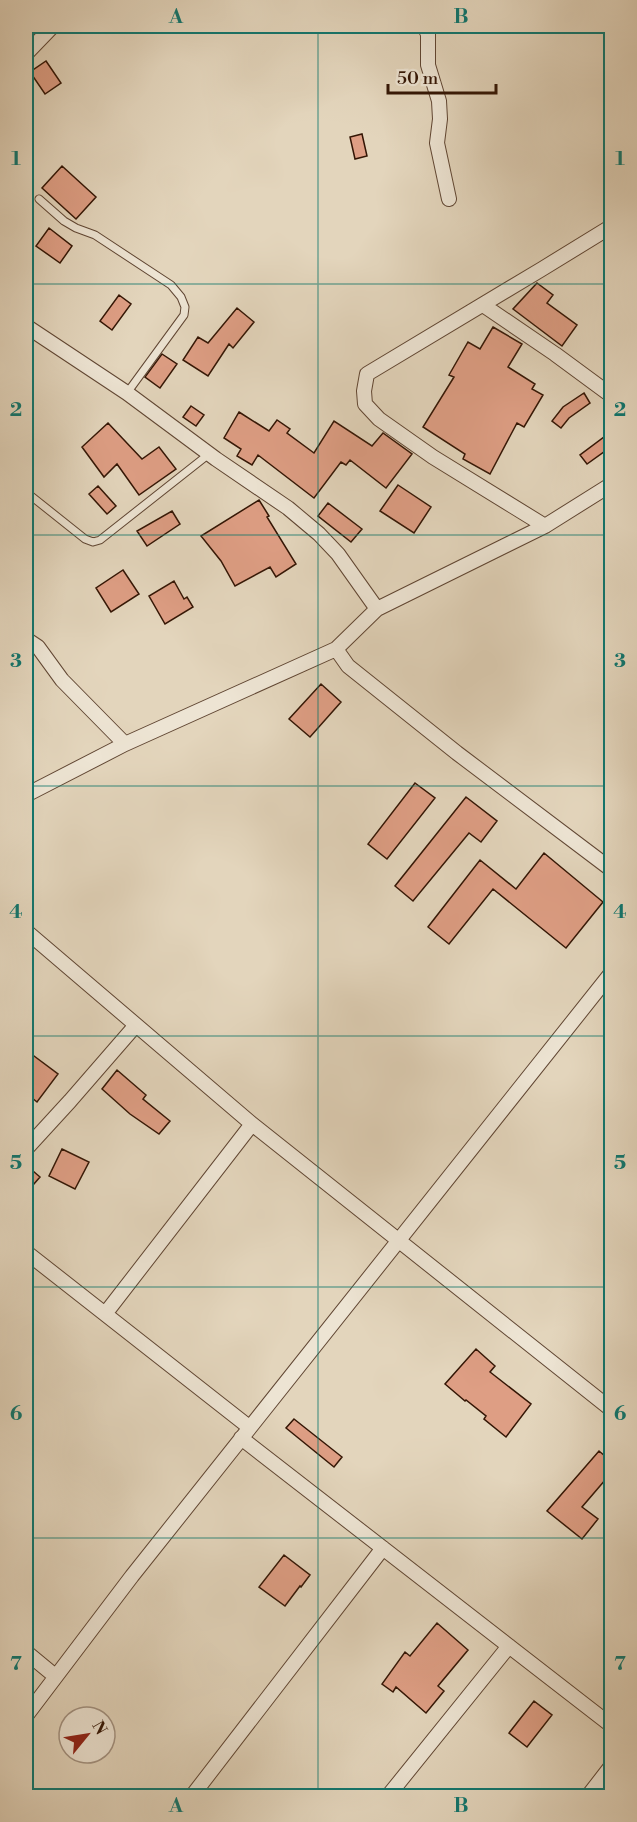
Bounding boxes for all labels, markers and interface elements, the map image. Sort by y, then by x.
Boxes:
text: A [168,5,184,30]
text: B [453,5,469,30]
scale bar [388,57,496,95]
text: 50 m [397,67,439,90]
text: 1 [11,147,21,172]
text: 1 [615,147,625,172]
text: 2 [10,398,22,423]
text: 2 [614,398,626,423]
text: 3 [10,649,22,674]
text: 3 [614,649,626,674]
text: 4 [9,900,23,925]
text: 4 [613,900,627,925]
text: 5 [10,1151,22,1176]
text: 5 [614,1151,626,1176]
text: 6 [10,1402,23,1427]
text: 6 [614,1402,627,1427]
text: 7 [10,1652,22,1677]
text: 7 [614,1652,626,1677]
north arrow [57,1705,117,1765]
text: N [87,1718,111,1739]
text: A [168,1794,184,1819]
text: B [453,1794,469,1819]

